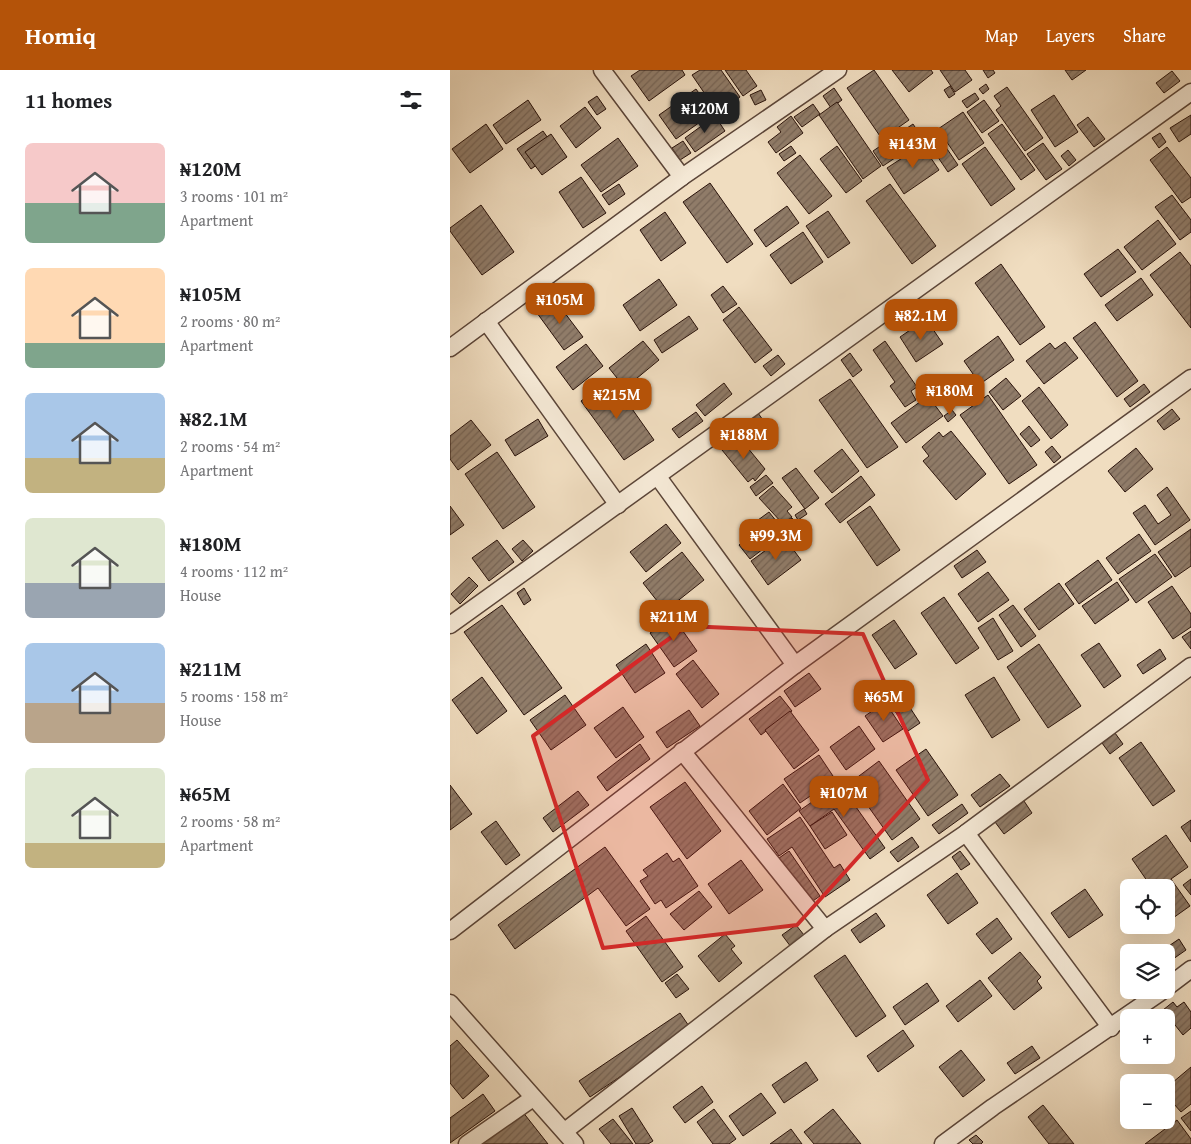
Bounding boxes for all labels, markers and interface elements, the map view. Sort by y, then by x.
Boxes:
text: Homiq [25,18,96,53]
text: Map [985,22,1018,49]
text: Layers [1046,22,1095,49]
text: Share [1123,22,1166,49]
text: 11 homes [25,85,112,116]
icon: filters [397,86,425,114]
pin: ₦120M [670,92,740,134]
text: ₦120M [682,96,728,120]
pin: ₦143M [878,126,948,169]
text: ₦143M [890,131,936,155]
text: ₦120M [180,153,242,184]
icon: home [65,163,125,223]
text: 3 rooms · 101 m² [180,184,288,208]
text: Apartment [180,208,253,232]
text: ₦105M [180,278,242,309]
pin: ₦105M [525,282,595,325]
text: ₦105M [537,287,583,311]
icon: home [65,288,125,348]
pin: ₦82.1M [880,298,962,341]
text: ₦82.1M [895,303,947,327]
text: 2 rooms · 80 m² [180,309,280,333]
text: Apartment [180,333,253,357]
pin: ₦180M [915,374,985,416]
pin: ₦215M [582,378,652,420]
text: ₦180M [927,378,973,402]
text: ₦215M [594,382,640,406]
text: ₦82.1M [180,403,248,434]
icon: home [65,413,125,473]
pin: ₦188M [709,418,779,460]
text: ₦188M [721,422,767,446]
text: 2 rooms · 54 m² [180,434,280,458]
text: Apartment [180,458,253,482]
pin: ₦99.3M [735,518,817,561]
text: ₦99.3M [750,523,802,547]
text: ₦180M [180,528,242,559]
icon: home [65,538,125,598]
text: 4 rooms · 112 m² [180,559,288,583]
text: House [180,583,221,607]
pin: ₦211M [639,600,709,642]
text: ₦211M [651,604,697,628]
text: ₦211M [180,653,242,684]
icon: home [65,663,125,723]
pin: ₦65M [854,680,914,722]
text: 5 rooms · 158 m² [180,684,288,708]
text: ₦65M [865,684,903,708]
text: House [180,708,221,732]
pin: ₦107M [809,776,879,818]
text: ₦65M [180,778,231,809]
text: ₦107M [821,780,867,804]
icon: home [65,788,125,848]
text: 2 rooms · 58 m² [180,809,280,833]
text: Apartment [180,833,253,857]
map controls [1120,879,1175,1129]
button: locate [1120,879,1175,934]
button: layers [1120,944,1175,999]
button: + [1120,1009,1175,1064]
button: − [1120,1074,1175,1129]

